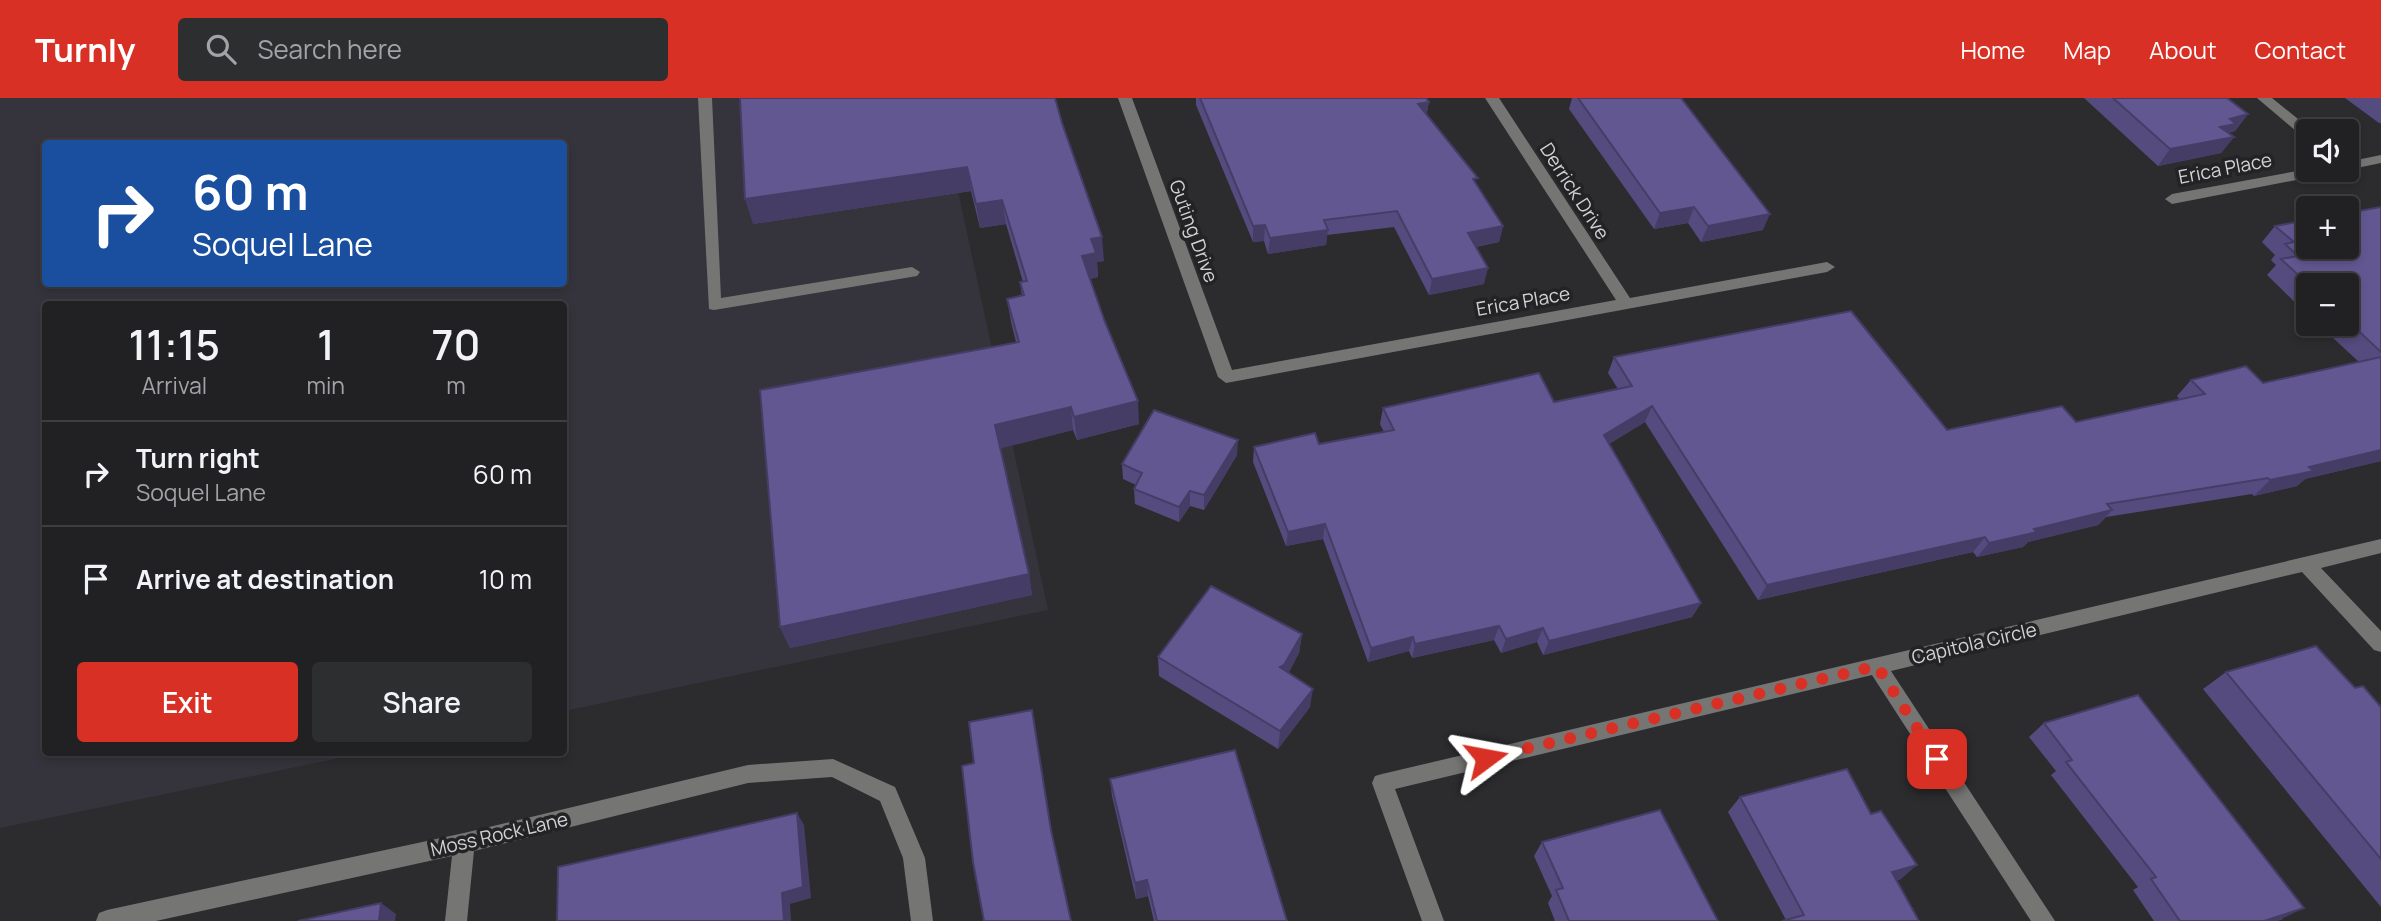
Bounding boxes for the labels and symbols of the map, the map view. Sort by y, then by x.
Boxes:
street label: Derrick Drive [1534,138,1616,244]
street label: Erica Place [2176,146,2274,190]
street label: Guting Drive [1163,176,1225,286]
street label: Erica Place [1474,280,1572,322]
street label: Capitola Circle [1909,616,2039,670]
position arrow [1449,721,1523,795]
pin [1907,729,1967,789]
street label: Moss Rock Lane [428,806,570,862]

